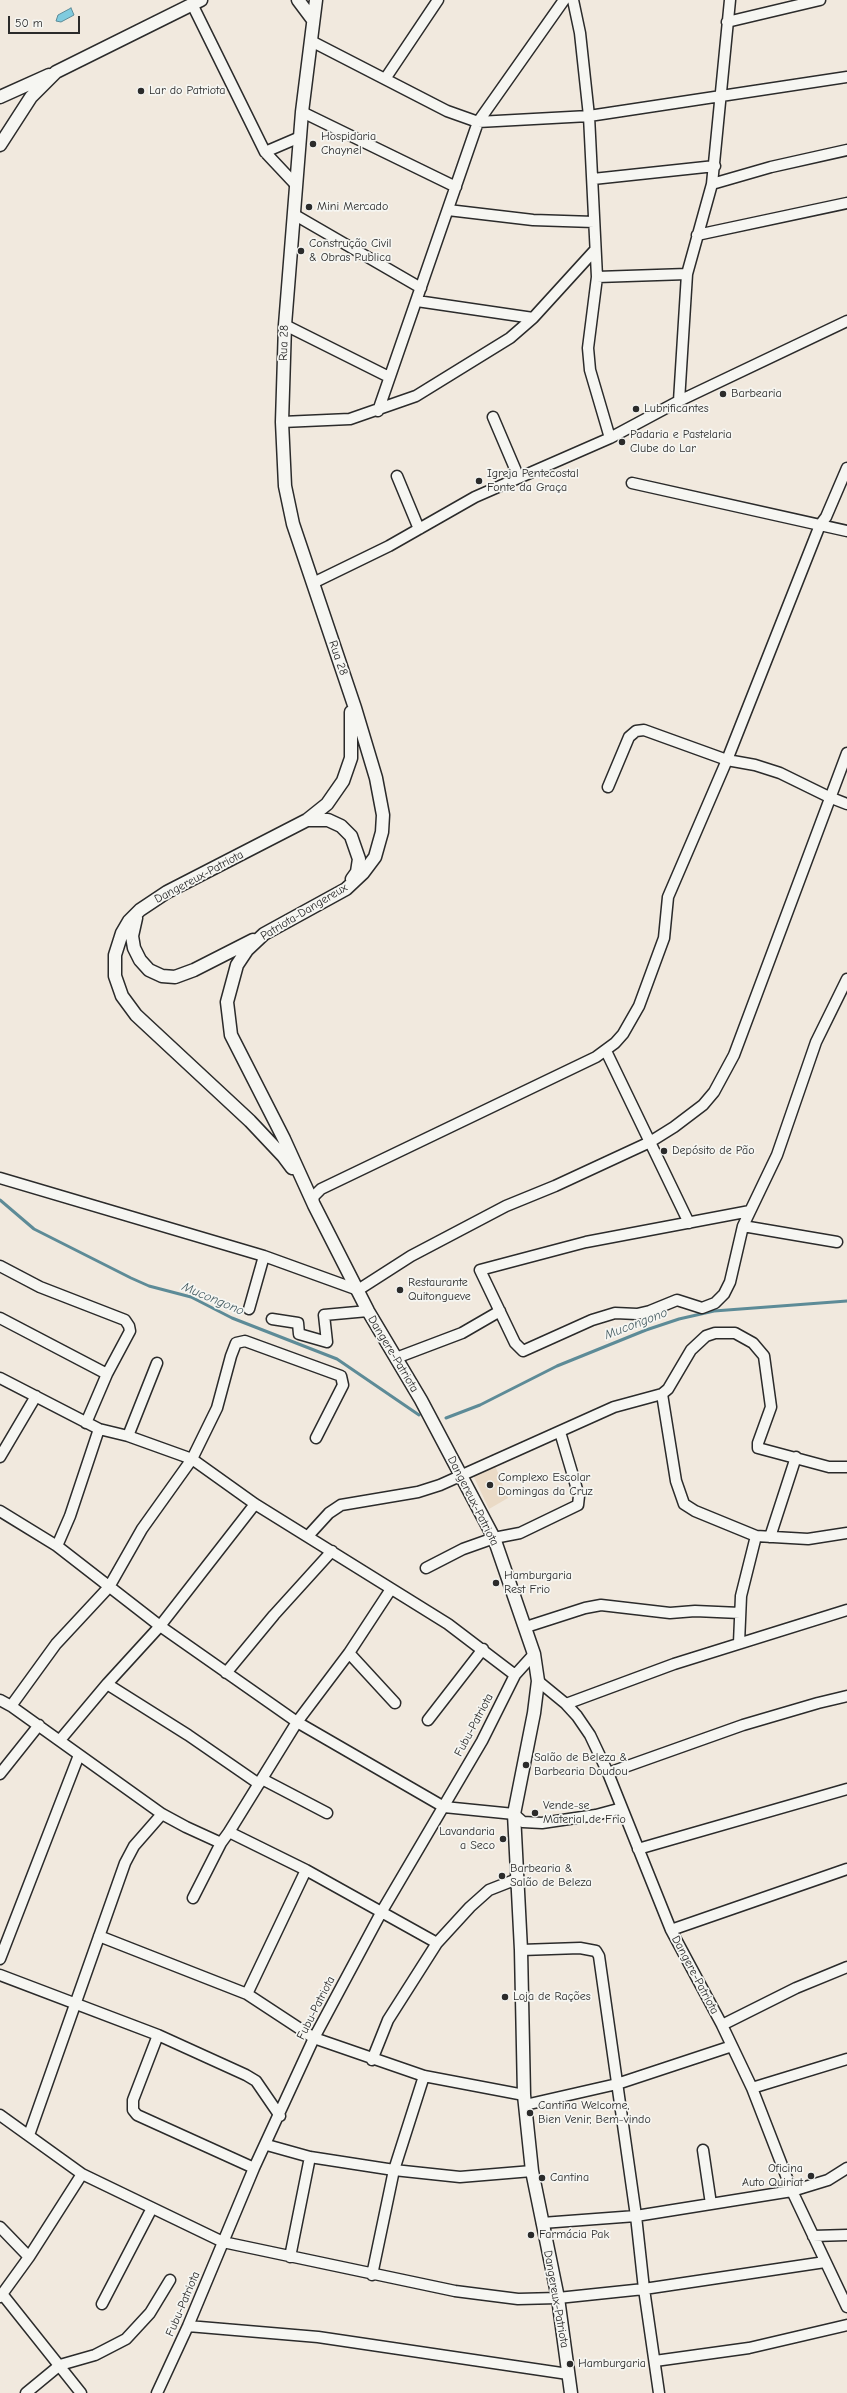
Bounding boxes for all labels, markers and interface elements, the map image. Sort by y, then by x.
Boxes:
scale bar [10,8,82,34]
text: 50 m [15,16,43,30]
place label: Lar do Patriota [149,84,225,98]
marker: Lar do Patriota [136,86,146,96]
place label: Hospidaria Chaynel [321,130,376,158]
marker: Hospidaria Chaynel [308,139,318,149]
place label: Mini Mercado [317,200,388,214]
marker: Mini Mercado [304,202,314,212]
place label: Construção Civil & Obras Publica [309,237,391,265]
marker: Construção Civil & Obras Publica [296,246,306,256]
street label: Rua 28 [276,325,292,361]
place label: Barbearia [731,387,782,401]
marker: Barbearia [718,389,728,399]
place label: Lubrificantes [644,402,709,416]
marker: Lubrificantes [631,404,641,414]
place label: Padaria e Pastelaria Clube do Lar [630,428,732,456]
marker: Padaria e Pastelaria Clube do Lar [617,437,627,447]
place label: Igreja Pentecostal Fonte da Graça [487,467,579,495]
marker: Igreja Pentecostal Fonte da Graça [474,476,484,486]
street label: Rua 28 [325,639,351,677]
street label: Dangereux-Patriota [152,847,246,907]
street label: Patriota-Dangereux [258,880,350,944]
place label: Depósito de Pão [672,1144,754,1158]
marker: Depósito de Pão [659,1146,669,1156]
place label: Restaurante Quitongueve [408,1276,471,1304]
water label: Mucongono [180,1279,246,1319]
marker: Restaurante Quitongueve [395,1285,405,1295]
water label: Mucongono [602,1305,670,1343]
street label: Dangere-Patriota [364,1313,422,1395]
street label: Dangereux-Patriota [444,1454,502,1548]
place label: Complexo Escolar Domingas da Cruz [498,1471,593,1499]
marker: Complexo Escolar Domingas da Cruz [485,1480,495,1490]
place label: Hamburgaria Rest Frio [504,1569,572,1597]
marker: Hamburgaria Rest Frio [491,1578,501,1588]
street label: Fubu-Patriota [451,1691,497,1759]
place label: Salão de Beleza & Barbearia Doudou [534,1751,628,1779]
marker: Salão de Beleza & Barbearia Doudou [521,1760,531,1770]
place label: Vende-se Material de Frio [543,1799,626,1827]
marker: Vende-se Material de Frio [530,1808,540,1818]
place label: Lavandaria a Seco [439,1825,495,1853]
marker: Lavandaria a Seco [498,1834,508,1844]
place label: Barbearia & Salão de Beleza [510,1862,592,1890]
marker: Barbearia & Salão de Beleza [497,1871,507,1881]
street label: Dangere-Patriota [668,1933,722,2017]
street label: Fubu-Patriota [294,1974,338,2042]
place label: Loja de Rações [513,1990,591,2004]
marker: Loja de Rações [500,1992,510,2002]
place label: Cantina Welcome, Bien Venir, Bem-vindo [538,2099,651,2127]
marker: Cantina Welcome, Bien Venir, Bem-vindo [525,2108,535,2118]
place label: Oficina Auto Quiriat [742,2162,803,2190]
place label: Cantina [550,2171,589,2185]
marker: Oficina Auto Quiriat [806,2171,816,2181]
marker: Cantina [537,2173,547,2183]
place label: Farmácia Pak [539,2228,609,2242]
marker: Farmácia Pak [526,2230,536,2240]
street label: Dangereux-Patriota [540,2249,572,2349]
street label: Fubu-Patriota [163,2269,203,2339]
place label: Hamburgaria [578,2357,646,2371]
marker: Hamburgaria [565,2359,575,2369]

